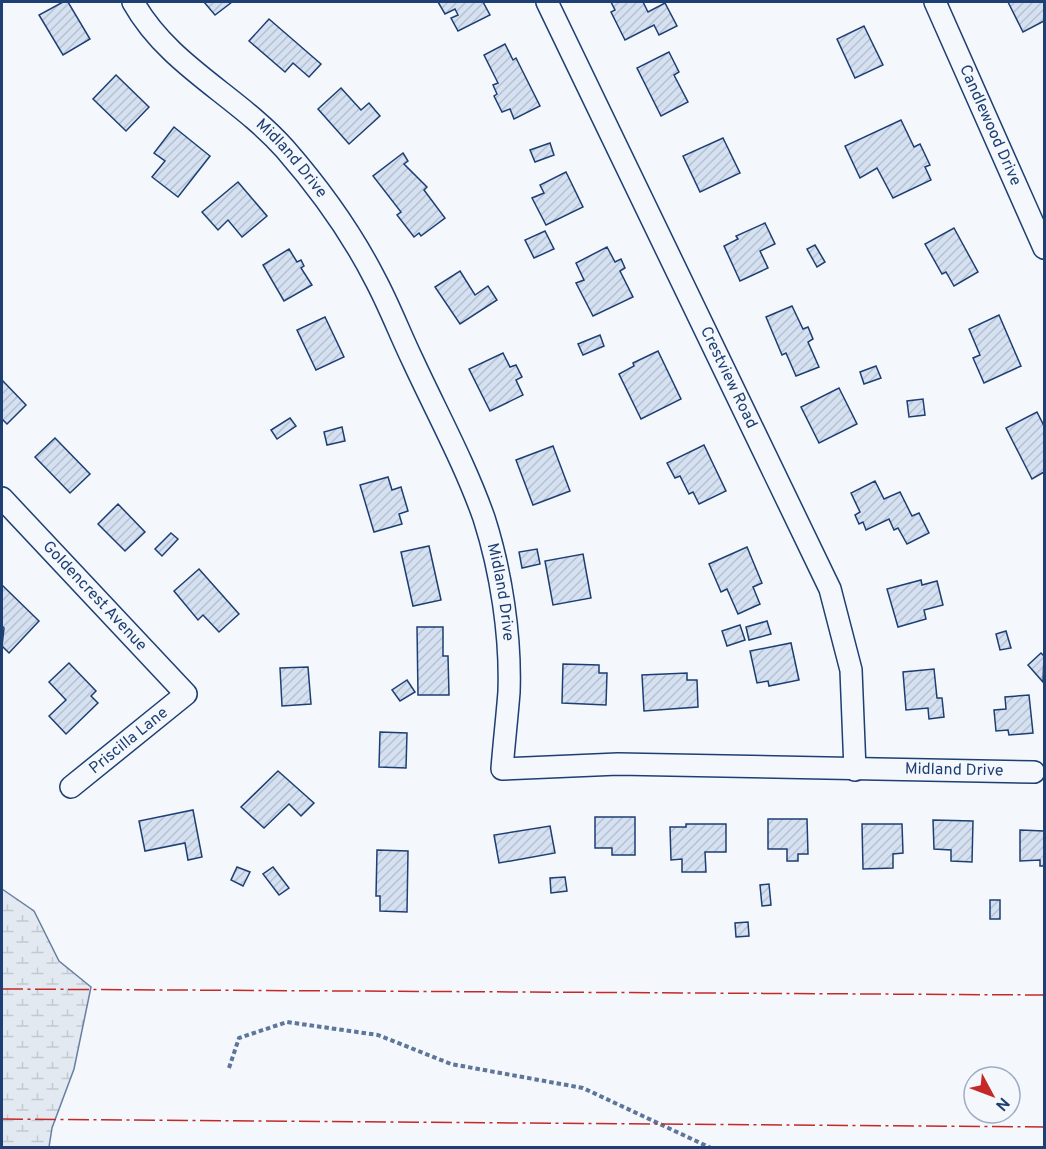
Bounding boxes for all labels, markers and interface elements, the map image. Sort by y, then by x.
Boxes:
street label: Candlewood Drive [954,62,1025,189]
street label: Midland Drive [251,115,331,202]
street label: Crestview Road [695,323,761,432]
street label: Goldencrest Avenue [38,537,151,656]
street label: Midland Drive [482,541,518,642]
street label: Priscilla Lane [86,703,172,779]
street label: Midland Drive [905,760,1004,781]
north arrow [962,1065,1022,1125]
text: N [990,1093,1013,1114]

